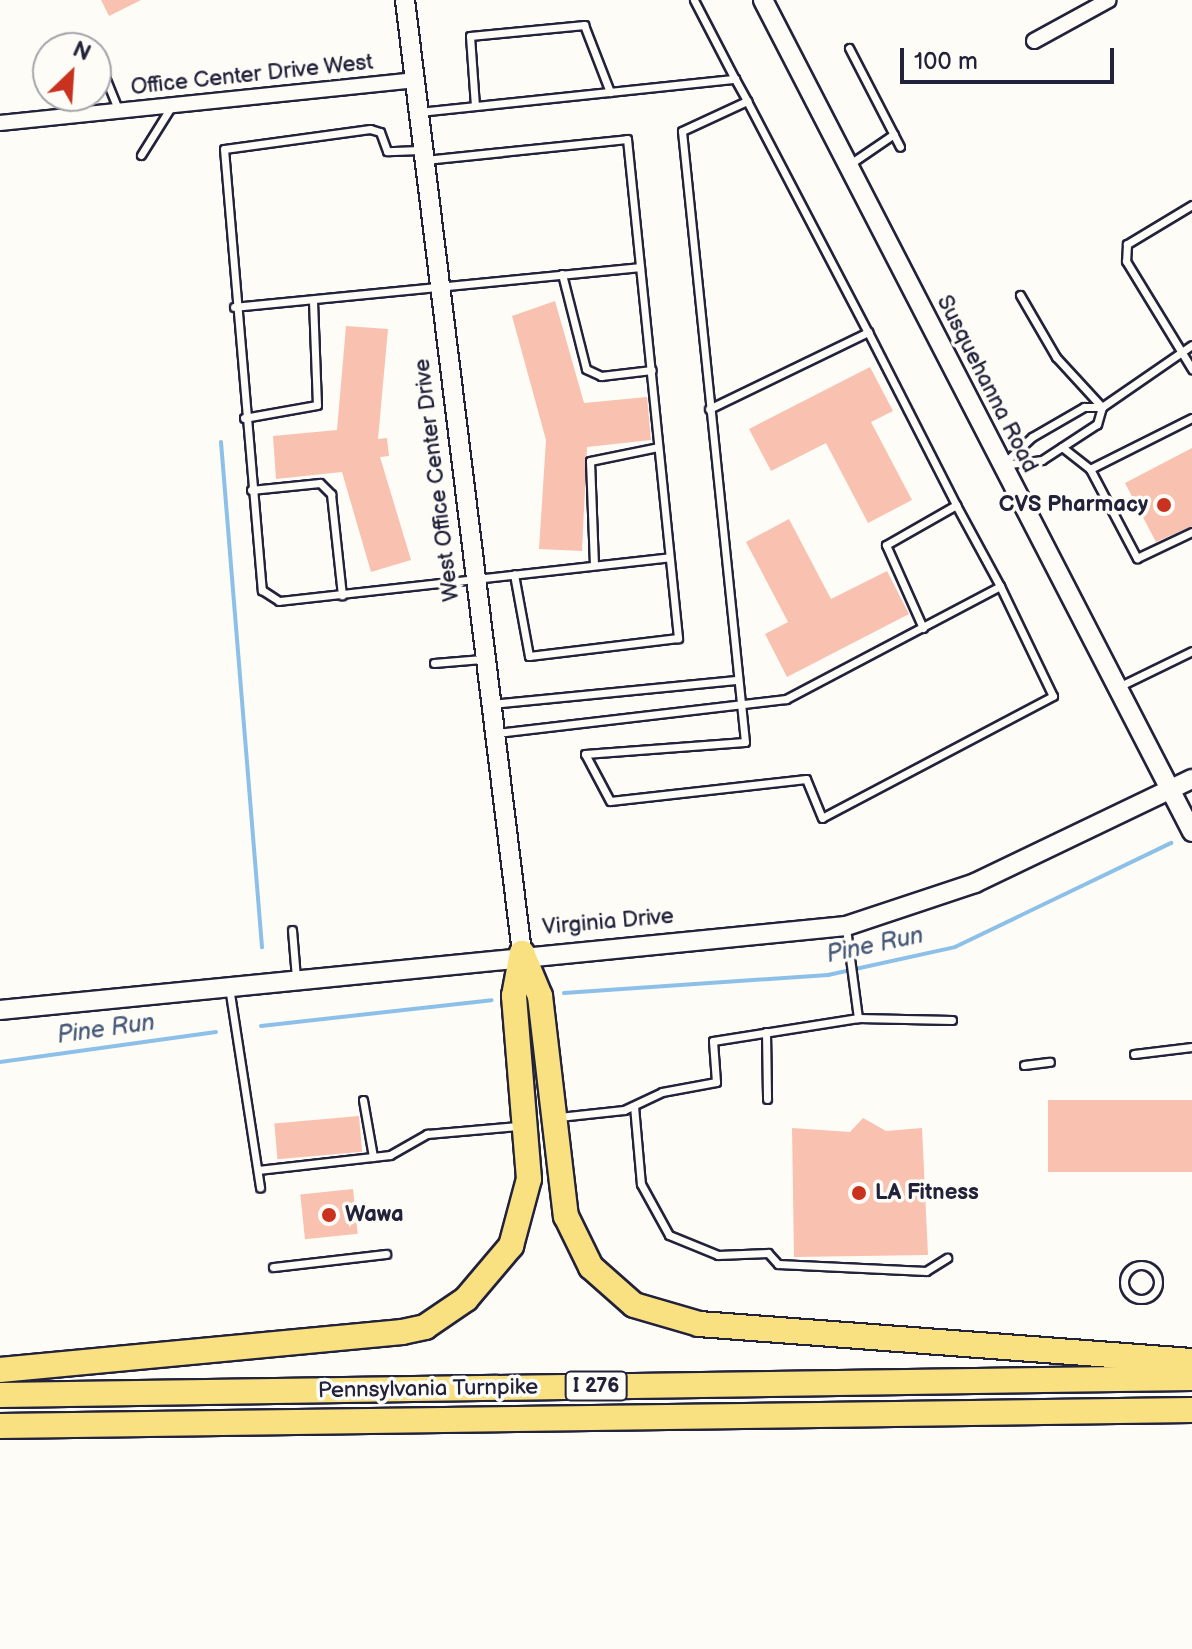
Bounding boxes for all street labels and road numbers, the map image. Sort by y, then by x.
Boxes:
street label: Office Center Drive West [129,49,375,101]
street label: Susquehanna Road [931,291,1043,477]
street label: West Office Center Drive [409,357,465,603]
street label: Virginia Drive [541,903,675,941]
road number: I 276 [564,1370,628,1402]
street label: Pennsylvania Turnpike [317,1374,539,1404]

